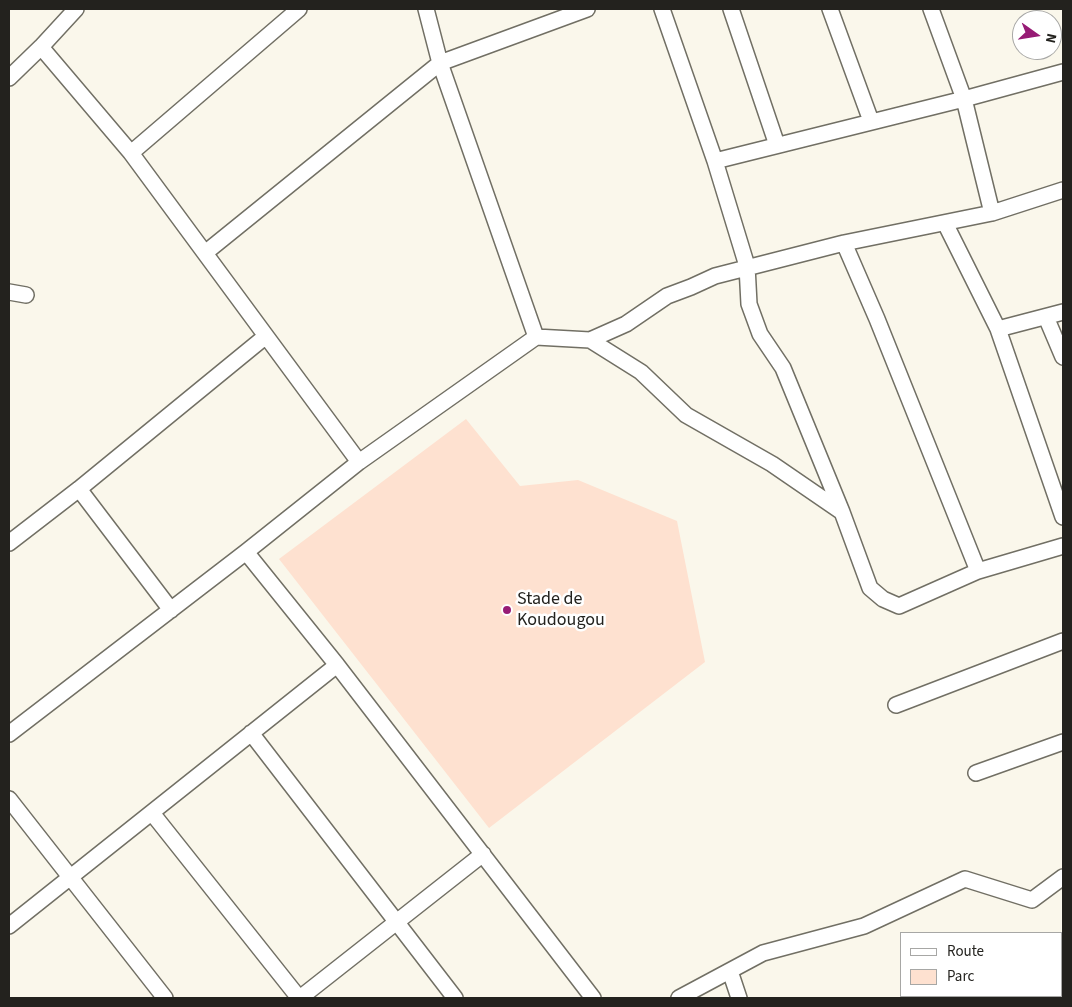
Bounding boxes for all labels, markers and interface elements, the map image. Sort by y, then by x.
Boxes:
north arrow [1012,10,1062,60]
text: N [1040,31,1061,45]
place label: Stade de Koudougou [517,589,605,632]
marker: Stade de Koudougou [501,604,513,616]
legend [900,932,1062,997]
text: Route [947,941,984,962]
text: Parc [947,966,974,987]

